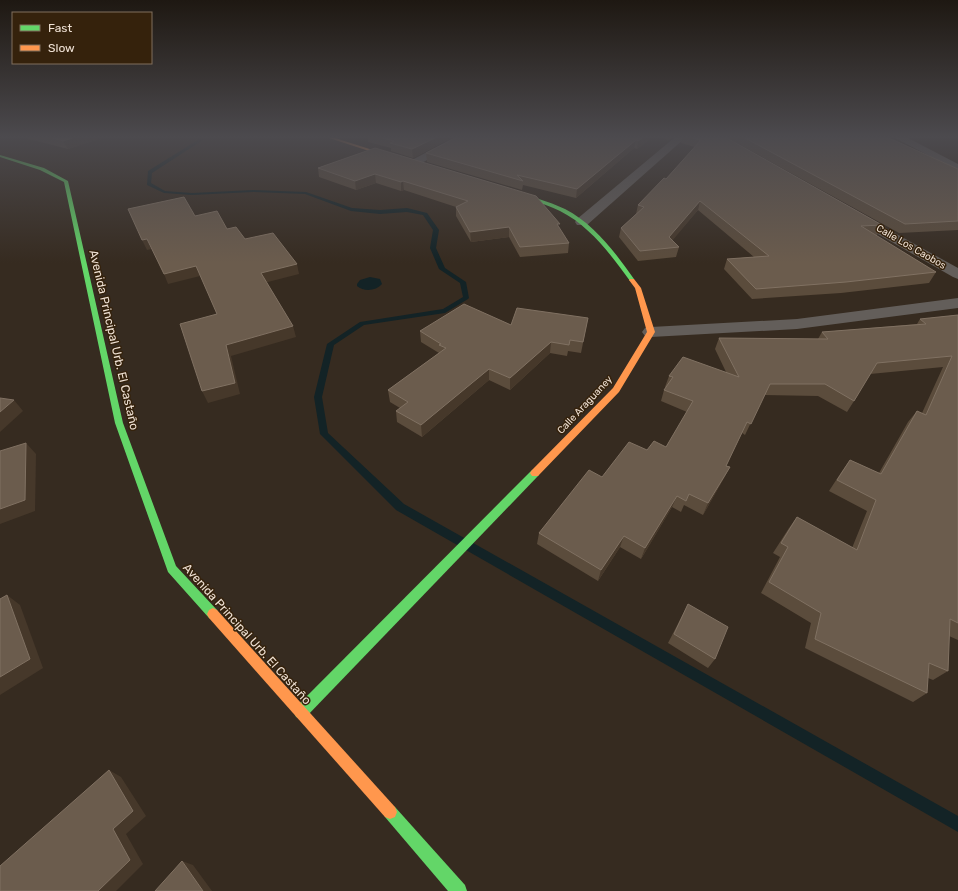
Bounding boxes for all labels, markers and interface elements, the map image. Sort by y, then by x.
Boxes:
legend [12,12,152,64]
text: Fast [48,21,72,35]
text: Slow [48,41,75,55]
street label: Calle Los Caobos [874,222,948,272]
street label: Avenida Principal Urb. El Castaño [86,248,142,432]
street label: Calle Araguaney [555,373,615,437]
street label: Avenida Principal Urb. El Castaño [180,561,314,707]

